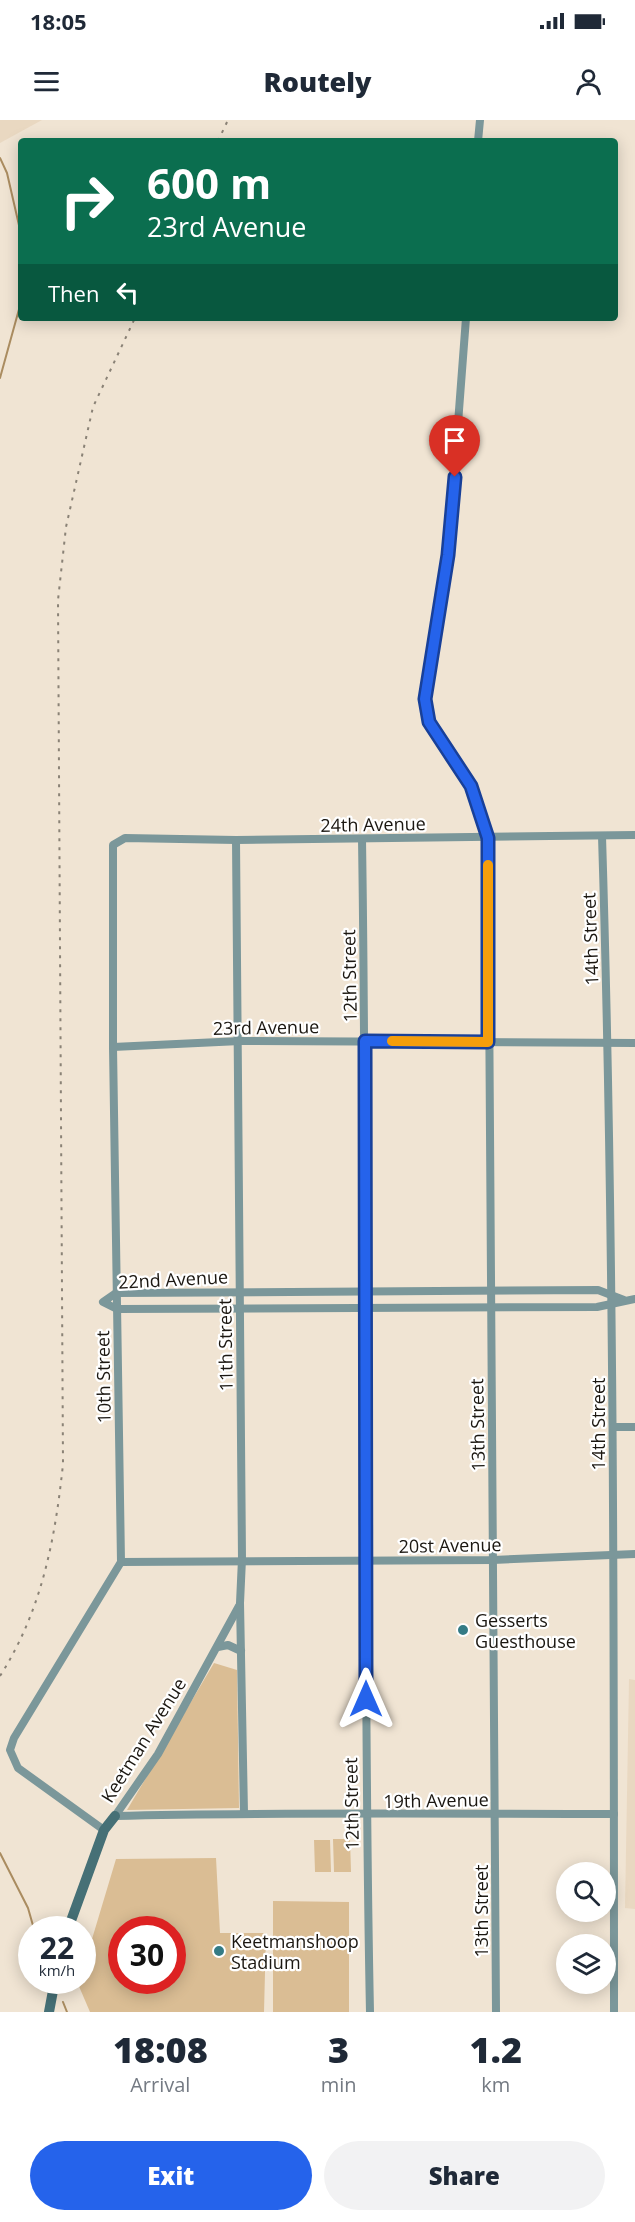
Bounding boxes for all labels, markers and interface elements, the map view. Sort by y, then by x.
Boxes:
text: 18:05 [30,6,87,36]
text: Routely [264,63,371,100]
icon: menu [30,65,63,98]
icon: person [572,65,605,98]
text: 600 m [147,154,271,211]
icon: right [48,162,126,240]
text: 23rd Avenue [147,208,306,245]
icon: left [111,276,144,309]
text: Then [48,278,99,308]
pin [429,415,480,477]
icon: arrive [438,424,471,457]
street label: 24th Avenue [320,811,426,837]
street label: 14th Street [576,892,604,986]
street label: 12th Street [336,929,362,1023]
street label: 23rd Avenue [213,1014,319,1040]
street label: 22nd Avenue [117,1264,229,1294]
street label: 11th Street [212,1298,238,1392]
street label: 10th Street [90,1330,116,1424]
street label: 13th Street [464,1378,490,1472]
street label: 14th Street [586,1378,610,1471]
street label: 20st Avenue [398,1532,502,1558]
place label: Gesserts Guesthouse [475,1608,576,1653]
marker: Gesserts Guesthouse [456,1623,470,1637]
position arrow [334,1667,398,1731]
street label: Keetman Avenue [95,1673,191,1807]
street label: 12th Street [338,1757,364,1851]
street label: 19th Avenue [383,1787,489,1813]
map controls [556,1862,616,1994]
button: search [556,1862,616,1922]
street label: 13th Street [469,1865,493,1958]
speed limit sign: 30 [108,1916,186,1994]
text: 22 [40,1927,74,1968]
place label: Keetmanshoop Stadium [231,1929,359,1974]
button: layers [556,1934,616,1994]
marker: Keetmanshoop Stadium [212,1944,226,1958]
text: km/h [39,1960,75,1980]
text: 18:08 [113,2025,208,2074]
text: 3 [328,2025,349,2074]
text: 1.2 [469,2025,522,2074]
text: Arrival [130,2071,190,2098]
text: min [321,2071,357,2098]
text: km [481,2071,510,2098]
button: Exit [30,2141,312,2210]
button: Share [324,2141,605,2210]

